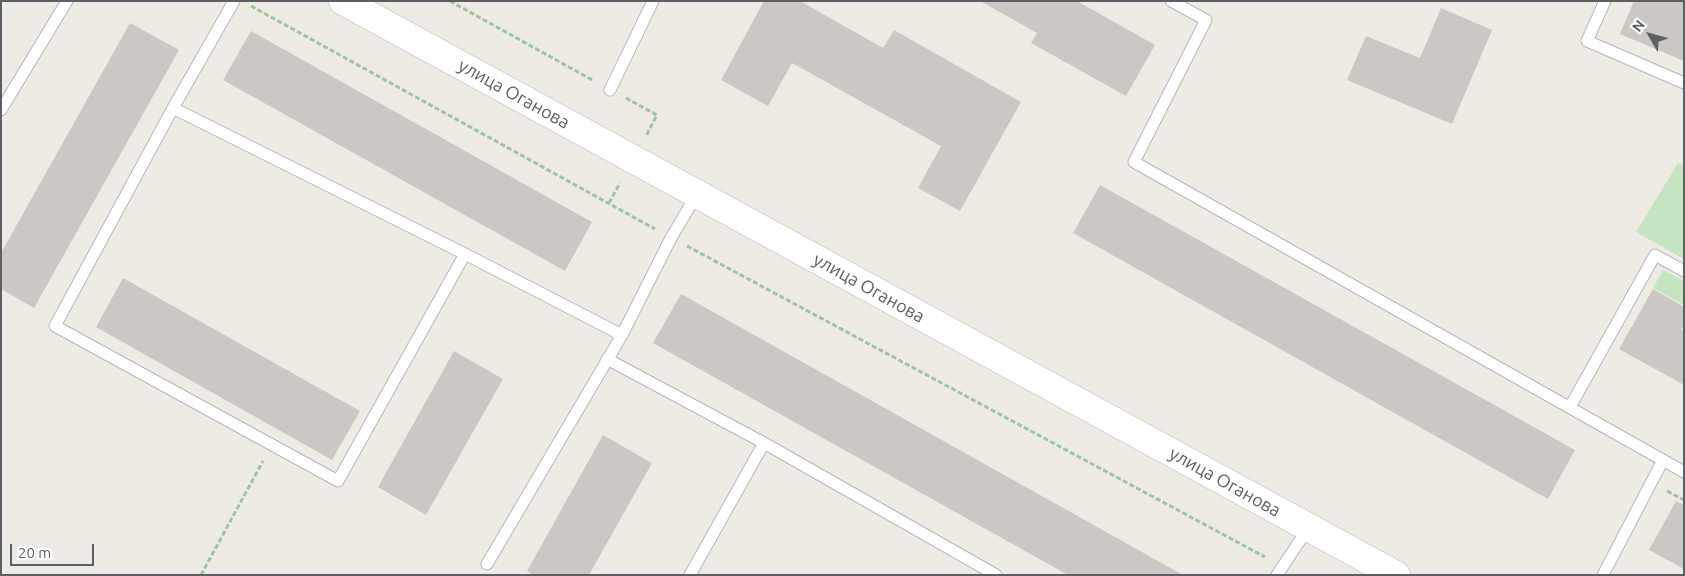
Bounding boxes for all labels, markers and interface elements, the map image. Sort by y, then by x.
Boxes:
north arrow [1625,10,1675,60]
text: N [1629,17,1648,35]
street label: улица Оганова [454,54,574,134]
street label: улица Оганова [809,248,929,328]
street label: улица Оганова [1165,442,1285,522]
scale bar [12,534,96,566]
text: 20 m [18,544,51,561]

